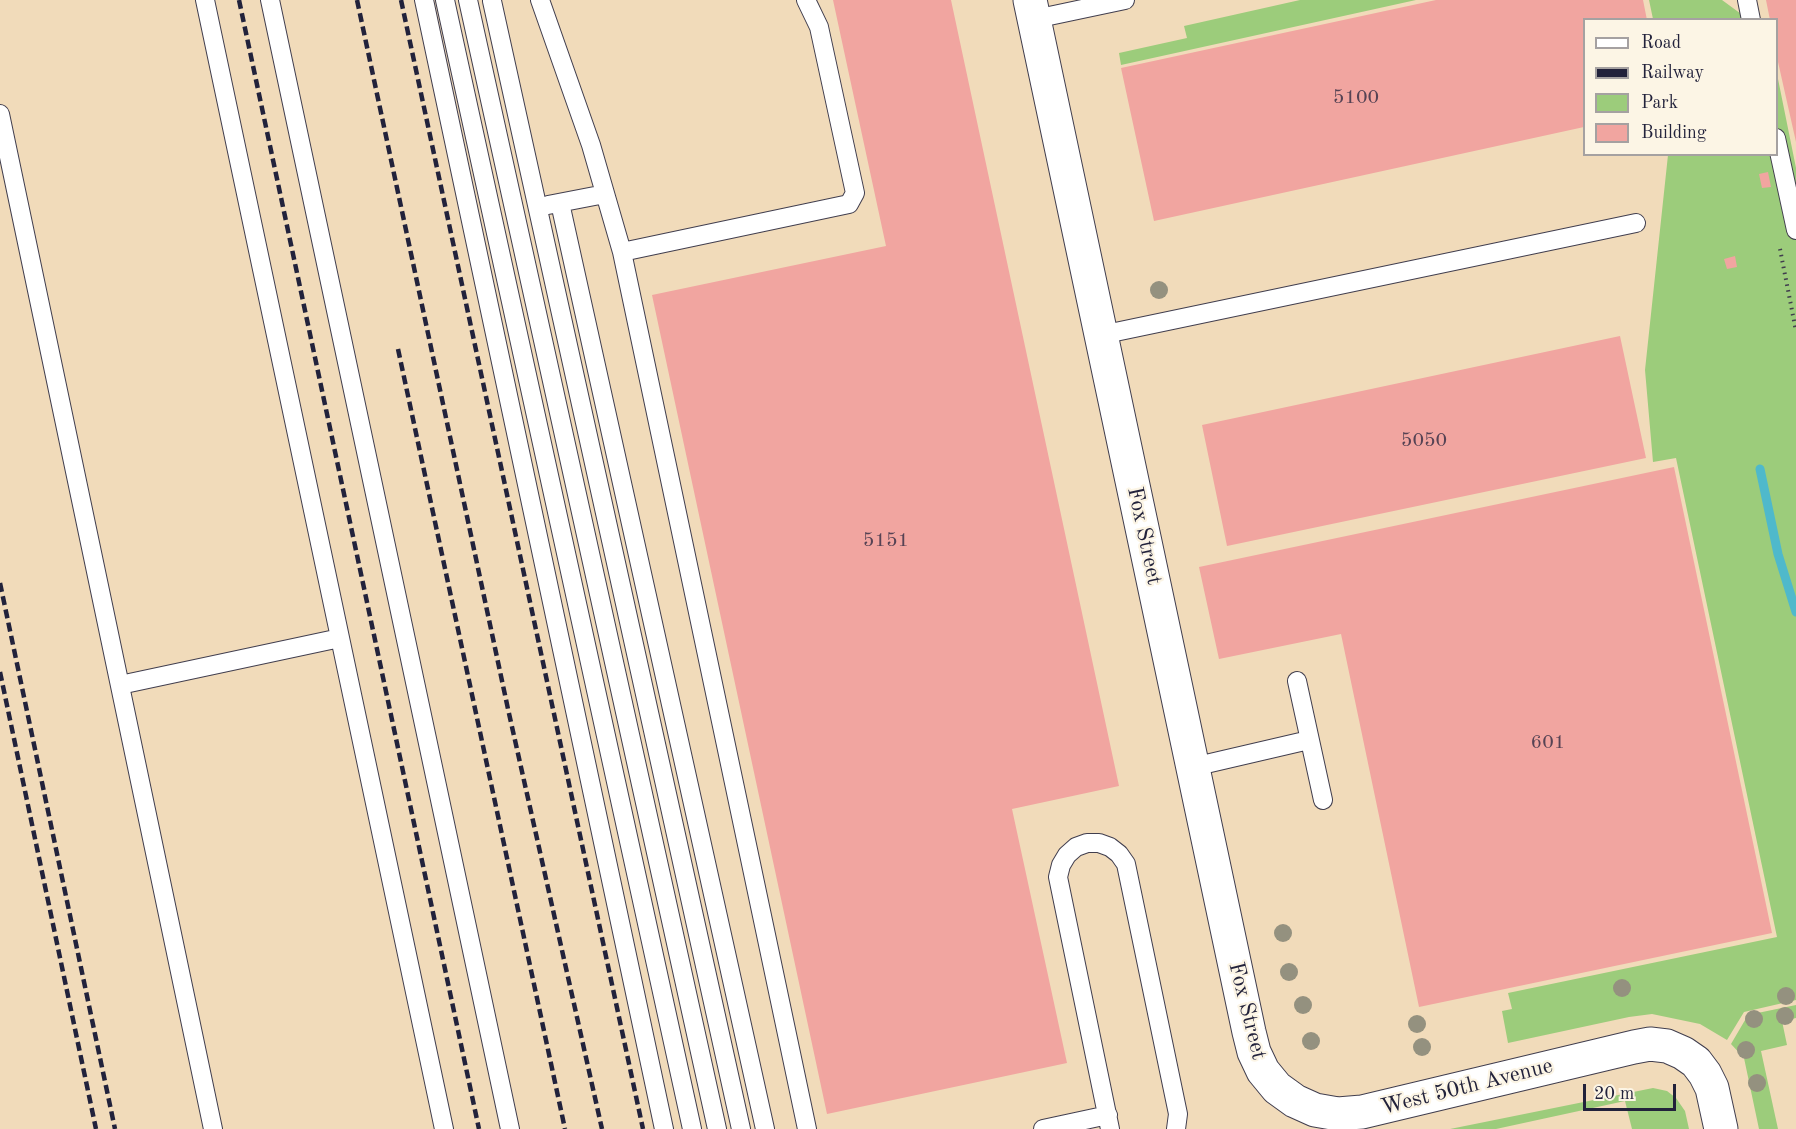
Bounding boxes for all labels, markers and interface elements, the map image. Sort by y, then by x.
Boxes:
legend [1583,18,1778,156]
text: Road [1641,34,1681,52]
text: Railway [1641,64,1704,82]
house number: 5100 [1333,86,1379,110]
text: Park [1641,94,1678,112]
text: Building [1641,124,1706,142]
house number: 5050 [1401,429,1447,453]
street label: Fox Street [1121,485,1167,587]
house number: 5151 [863,529,909,553]
house number: 601 [1531,731,1565,755]
street label: Fox Street [1222,959,1272,1063]
street label: West 50th Avenue [1378,1053,1556,1121]
scale bar [1586,1072,1679,1110]
text: 20 m [1594,1085,1634,1103]

